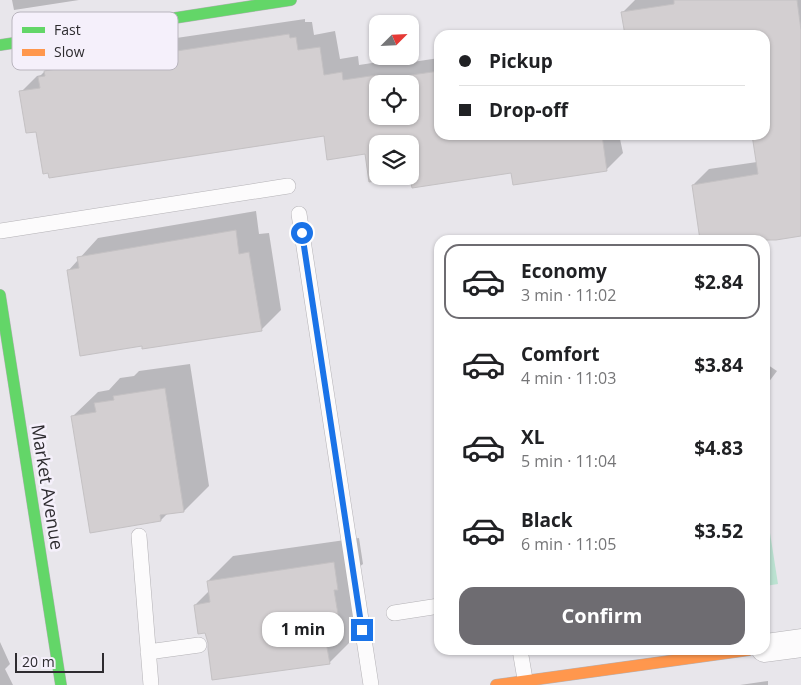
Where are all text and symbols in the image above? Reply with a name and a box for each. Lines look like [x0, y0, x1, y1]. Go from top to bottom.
legend [12, 12, 178, 70]
north arrow [369, 15, 419, 65]
map controls [369, 15, 419, 185]
text: Fast [54, 20, 81, 39]
text: Slow [54, 42, 85, 61]
text: Pickup [489, 48, 553, 74]
button: locate [369, 75, 419, 125]
text: Drop-off [489, 97, 568, 123]
button: layers [369, 135, 419, 185]
route start [291, 222, 313, 244]
text: Economy [521, 258, 607, 284]
icon: car [461, 259, 506, 304]
text: $2.84 [694, 269, 743, 295]
text: 3 min · 11:02 [521, 284, 616, 306]
text: Comfort [521, 341, 600, 367]
icon: car [461, 342, 506, 387]
text: $3.84 [694, 352, 743, 378]
text: 4 min · 11:03 [521, 367, 616, 389]
street label: Market Avenue [26, 422, 70, 552]
text: XL [521, 424, 544, 450]
icon: car [461, 425, 506, 470]
text: $4.83 [694, 435, 743, 461]
text: 5 min · 11:04 [521, 450, 616, 472]
text: Black [521, 507, 573, 533]
icon: car [461, 508, 506, 553]
text: $3.52 [694, 518, 743, 544]
text: 6 min · 11:05 [521, 533, 616, 555]
button: Confirm [459, 587, 745, 645]
callout: 1 min [262, 612, 344, 648]
text: 1 min [281, 618, 325, 640]
route end [351, 619, 373, 641]
scale bar [15, 650, 104, 673]
text: 20 m [22, 652, 55, 671]

